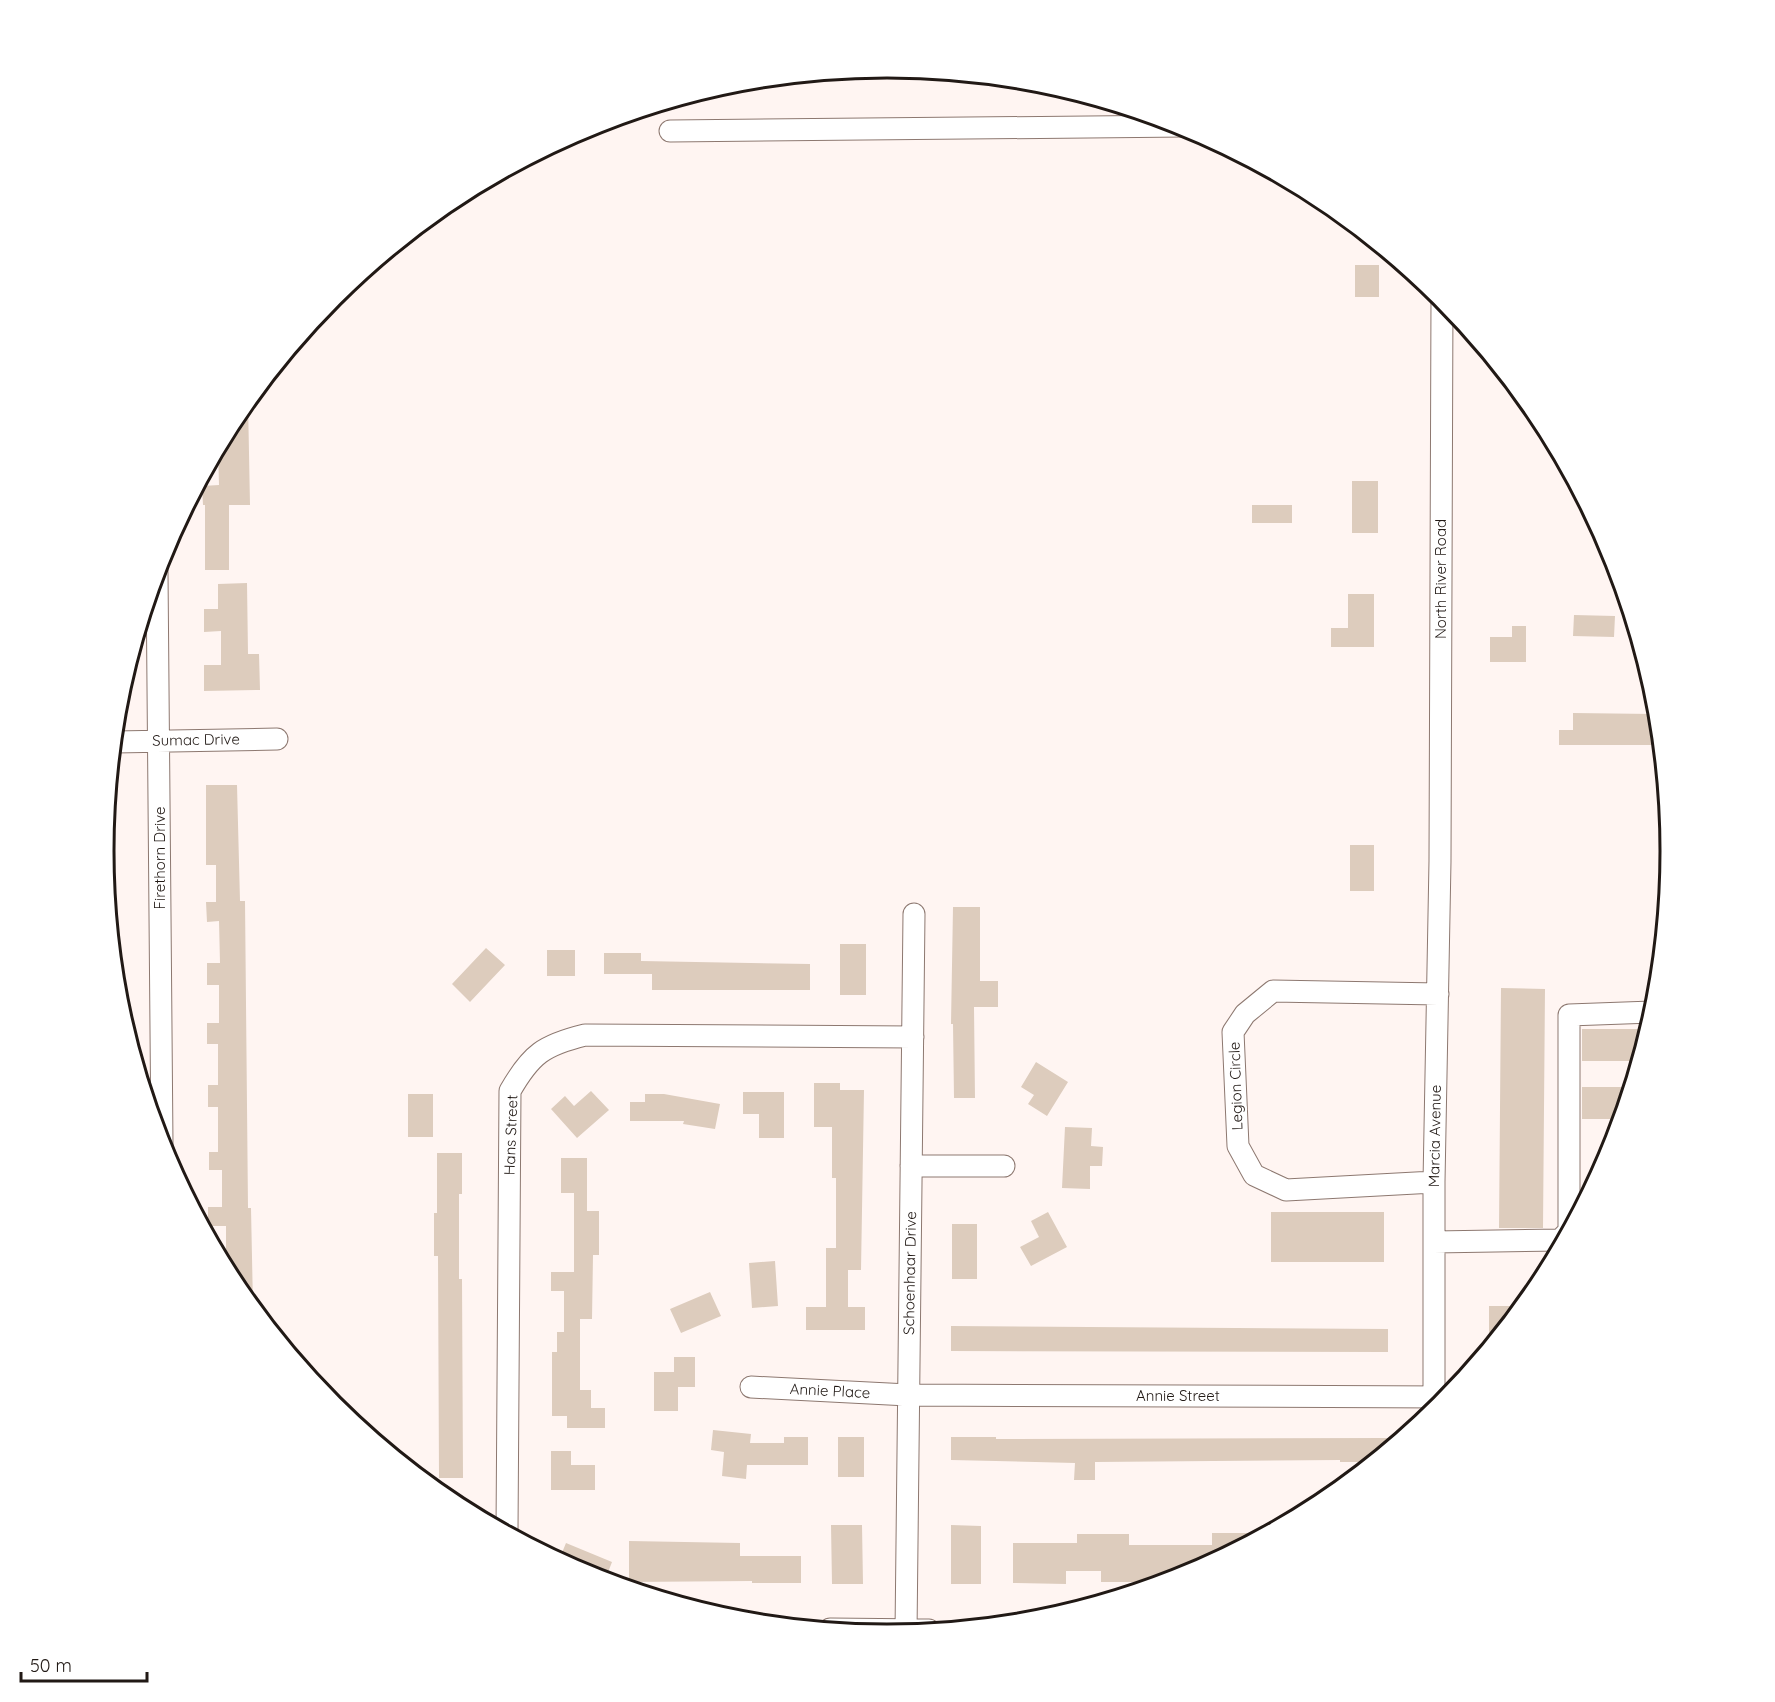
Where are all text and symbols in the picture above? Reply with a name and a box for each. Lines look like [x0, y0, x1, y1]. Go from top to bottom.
street label: North River Road [1431, 519, 1450, 639]
street label: Sumac Drive [152, 729, 240, 750]
street label: Firethorn Drive [150, 807, 169, 909]
street label: Legion Circle [1224, 1041, 1247, 1131]
street label: Marcia Avenue [1424, 1085, 1445, 1187]
street label: Hans Street [500, 1094, 521, 1176]
street label: Schoenhaar Drive [899, 1211, 920, 1335]
street label: Annie Place [789, 1379, 871, 1402]
street label: Annie Street [1136, 1386, 1220, 1405]
scale bar [21, 1645, 147, 1683]
text: 50 m [30, 1654, 72, 1677]

